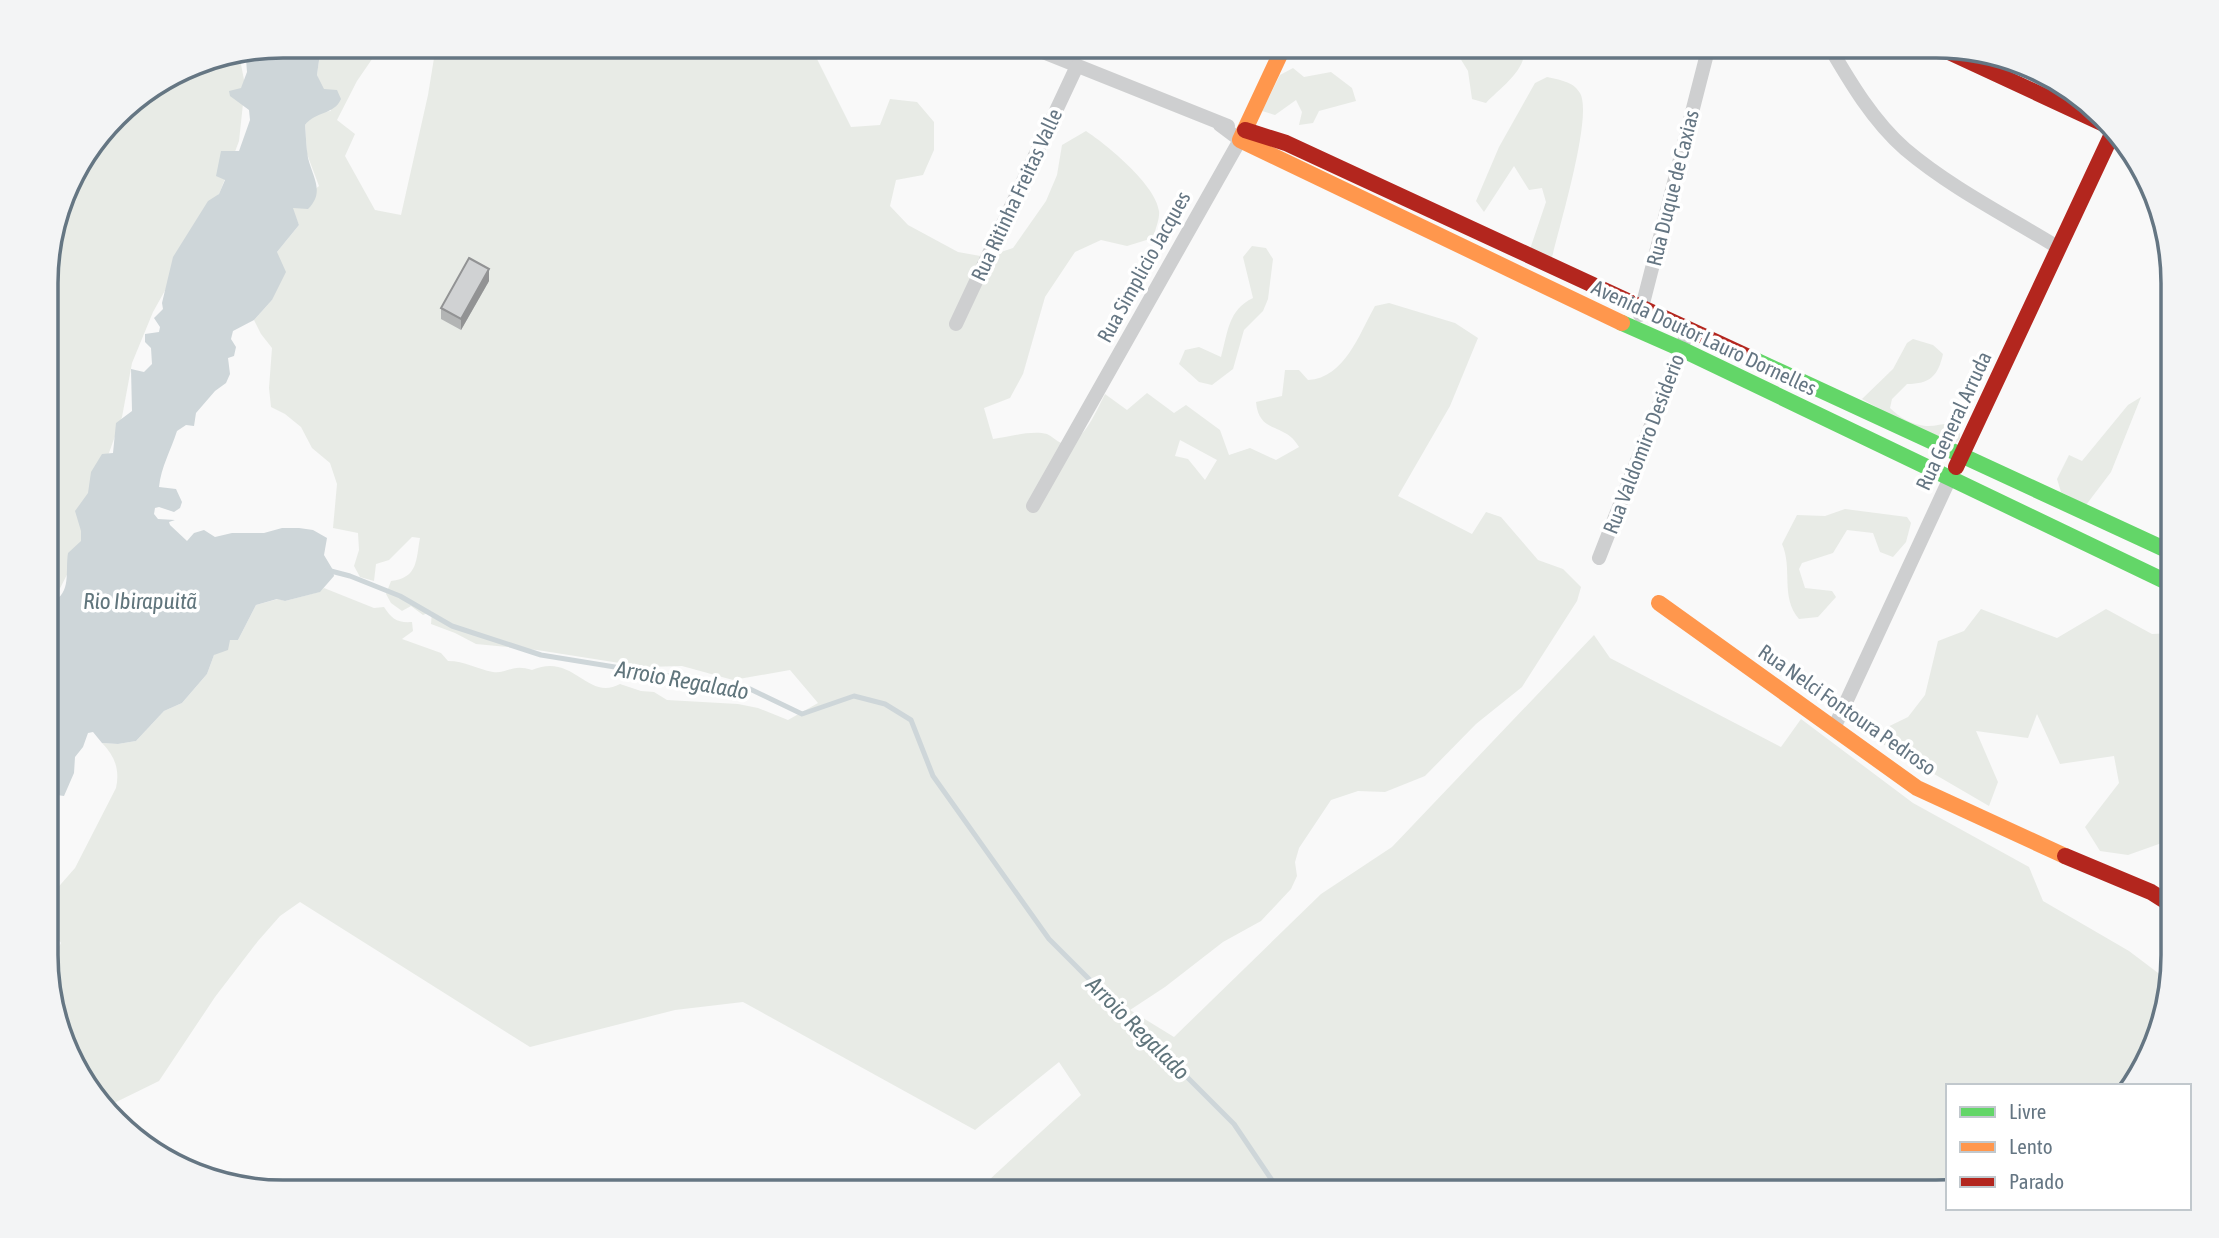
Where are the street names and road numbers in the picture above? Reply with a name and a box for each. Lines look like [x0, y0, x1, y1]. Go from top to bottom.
street label: Rua Ritinha Freitas Valle [966, 105, 1067, 284]
street label: Rua Duque de Caxias [1641, 107, 1703, 268]
street label: Rua Simplicio Jacques [1092, 187, 1195, 346]
street label: Avenida Doutor Lauro Dornelles [1588, 274, 1820, 400]
street label: Rua General Arruda [1910, 347, 1996, 494]
street label: Rua Valdomiro Desiderio [1598, 350, 1688, 537]
street label: Rua Nelci Fontoura Pedroso [1754, 639, 1941, 780]

